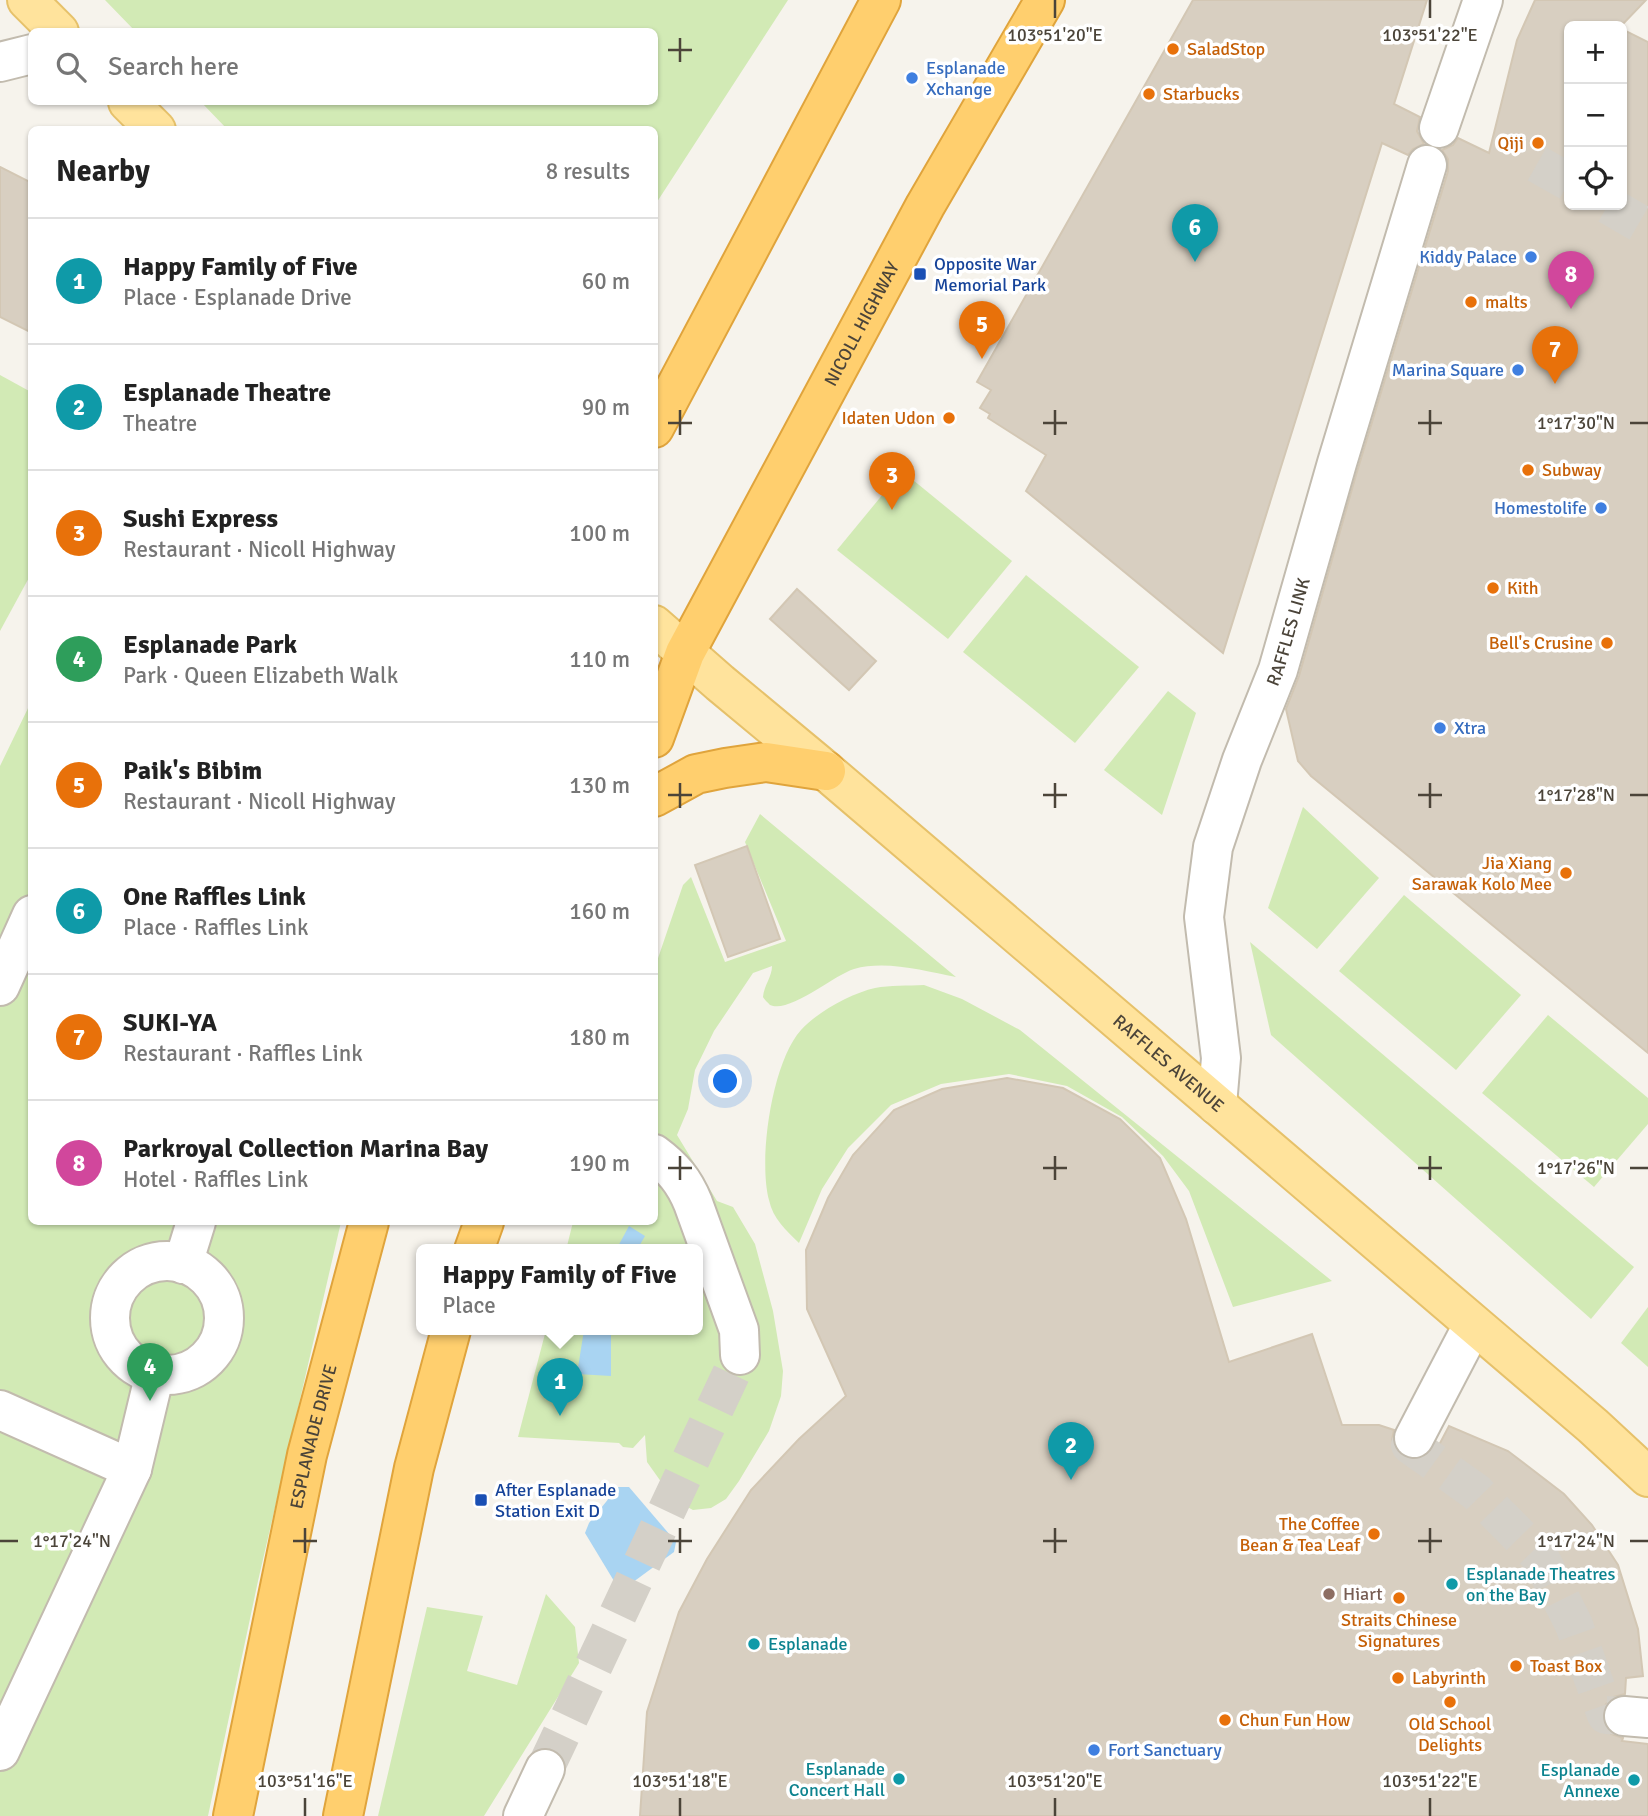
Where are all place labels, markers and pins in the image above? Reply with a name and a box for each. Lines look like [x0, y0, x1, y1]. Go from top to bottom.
place label: SaladStop [1187, 38, 1265, 60]
marker: SaladStop [1165, 41, 1181, 57]
place label: Esplanade Xchange [926, 57, 1005, 100]
marker: Esplanade Xchange [904, 70, 920, 86]
place label: Starbucks [1163, 83, 1240, 105]
marker: Starbucks [1141, 86, 1157, 102]
place label: Qiji [1497, 132, 1524, 154]
marker: Qiji [1530, 135, 1546, 151]
pin: 6 [1172, 204, 1218, 262]
place label: Kiddy Palace [1419, 246, 1517, 268]
marker: Kiddy Palace [1523, 249, 1539, 265]
pin: 8 [1548, 251, 1594, 309]
place label: Opposite War Memorial Park [934, 253, 1046, 296]
marker: Opposite War Memorial Park [912, 266, 928, 282]
place label: malts [1485, 291, 1528, 313]
marker: malts [1463, 294, 1479, 310]
pin: 5 [959, 301, 1005, 359]
pin: 7 [1532, 326, 1578, 384]
place label: Marina Square [1392, 359, 1504, 381]
marker: Marina Square [1510, 362, 1526, 378]
place label: Idaten Udon [842, 407, 935, 429]
marker: Idaten Udon [941, 410, 957, 426]
pin: 3 [869, 452, 915, 510]
place label: Subway [1542, 459, 1602, 481]
marker: Subway [1520, 462, 1536, 478]
place label: Homestolife [1494, 497, 1587, 519]
marker: Homestolife [1593, 500, 1609, 516]
place label: Kith [1507, 577, 1539, 599]
marker: Kith [1485, 580, 1501, 596]
place label: Bell's Crusine [1489, 632, 1593, 654]
marker: Bell's Crusine [1599, 635, 1615, 651]
place label: Xtra [1454, 717, 1486, 739]
marker: Xtra [1432, 720, 1448, 736]
place label: Jia Xiang Sarawak Kolo Mee [1412, 852, 1552, 895]
marker: Jia Xiang Sarawak Kolo Mee [1558, 865, 1574, 881]
pin: 4 [127, 1343, 173, 1401]
pin: 1 [537, 1358, 583, 1416]
pin: 2 [1048, 1422, 1094, 1480]
place label: After Esplanade Station Exit D [495, 1479, 616, 1522]
marker: After Esplanade Station Exit D [473, 1492, 489, 1508]
place label: The Coffee Bean & Tea Leaf [1239, 1513, 1361, 1556]
marker: The Coffee Bean & Tea Leaf [1366, 1526, 1382, 1542]
place label: Esplanade Theatres on the Bay [1466, 1563, 1616, 1606]
marker: Esplanade Theatres on the Bay [1444, 1576, 1460, 1592]
place label: Hiart [1343, 1583, 1382, 1605]
marker: Hiart [1321, 1586, 1337, 1602]
marker: Straits Chinese Signatures [1391, 1590, 1407, 1606]
place label: Straits Chinese Signatures [1341, 1609, 1457, 1652]
place label: Esplanade [768, 1633, 847, 1655]
marker: Esplanade [746, 1636, 762, 1652]
place label: Toast Box [1530, 1655, 1603, 1677]
marker: Toast Box [1508, 1658, 1524, 1674]
place label: Labyrinth [1412, 1667, 1486, 1689]
marker: Labyrinth [1390, 1670, 1406, 1686]
marker: Old School Delights [1442, 1694, 1458, 1710]
place label: Chun Fun How [1239, 1709, 1350, 1731]
marker: Chun Fun How [1217, 1712, 1233, 1728]
place label: Old School Delights [1409, 1713, 1491, 1756]
place label: Fort Sanctuary [1108, 1739, 1222, 1761]
marker: Fort Sanctuary [1086, 1742, 1102, 1758]
place label: Esplanade Concert Hall [789, 1758, 885, 1801]
place label: Esplanade Annexe [1541, 1759, 1620, 1802]
marker: Esplanade Concert Hall [891, 1771, 907, 1787]
marker: Esplanade Annexe [1626, 1772, 1642, 1788]

